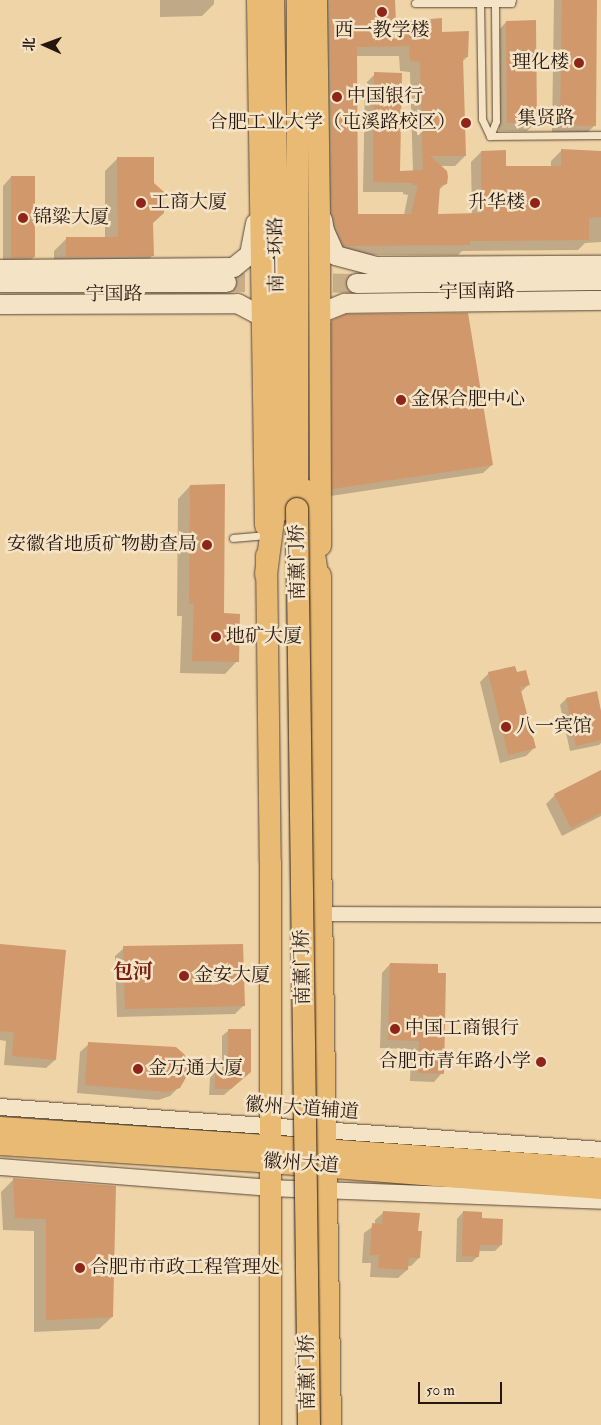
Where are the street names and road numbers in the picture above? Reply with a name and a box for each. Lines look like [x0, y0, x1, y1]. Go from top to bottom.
street label: 集贤路 [517, 107, 575, 131]
street label: 南一环路 [265, 217, 289, 293]
street label: 宁国南路 [439, 280, 515, 304]
street label: 宁国路 [86, 284, 142, 306]
street label: 南薰门桥 [286, 524, 310, 600]
street label: 南薰门桥 [291, 929, 315, 1005]
street label: 徽州大道辅道 [244, 1094, 360, 1124]
street label: 徽州大道 [262, 1150, 340, 1178]
street label: 南薰门桥 [296, 1334, 320, 1410]

